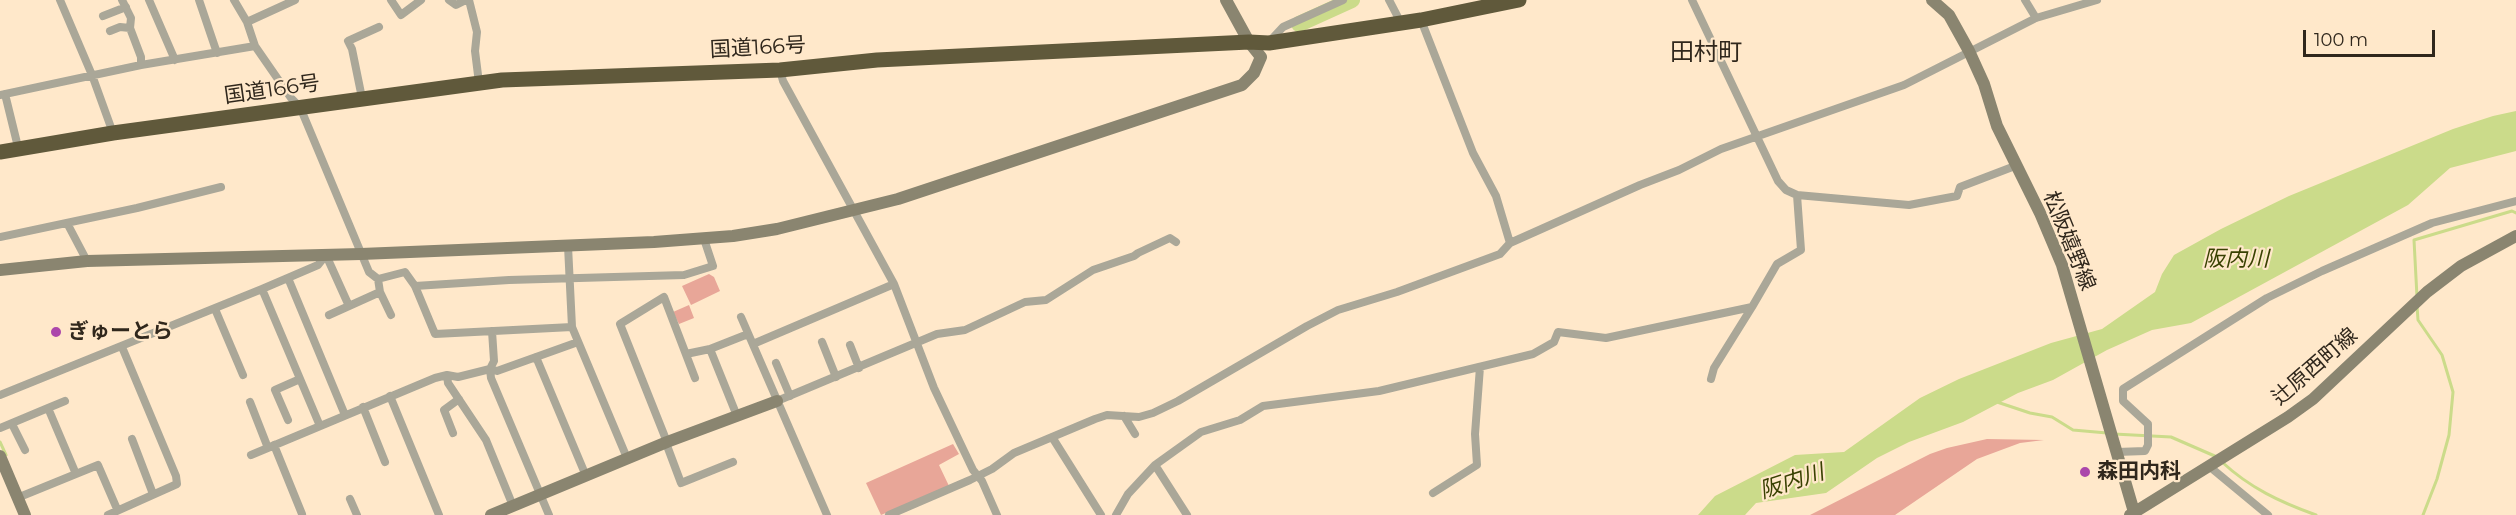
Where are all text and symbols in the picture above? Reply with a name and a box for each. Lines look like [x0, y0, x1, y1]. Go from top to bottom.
scale bar [2306, 18, 2438, 56]
text: 100 m [2314, 29, 2368, 51]
street label: 国道166号 [709, 33, 807, 63]
district label: 田村町 [1670, 39, 1742, 67]
street label: 国道166号 [223, 71, 321, 109]
street label: 松阪嬉野線 [2038, 188, 2100, 294]
water label: 阪内川 [2203, 247, 2269, 273]
place label: ぎゅーとら [68, 319, 173, 345]
street label: 辻原西町線 [2267, 323, 2363, 411]
marker: ぎゅーとら [49, 325, 63, 339]
water label: 阪内川 [1757, 459, 1827, 505]
place label: 森田内科 [2097, 459, 2181, 485]
marker: 森田内科 [2078, 465, 2092, 479]

